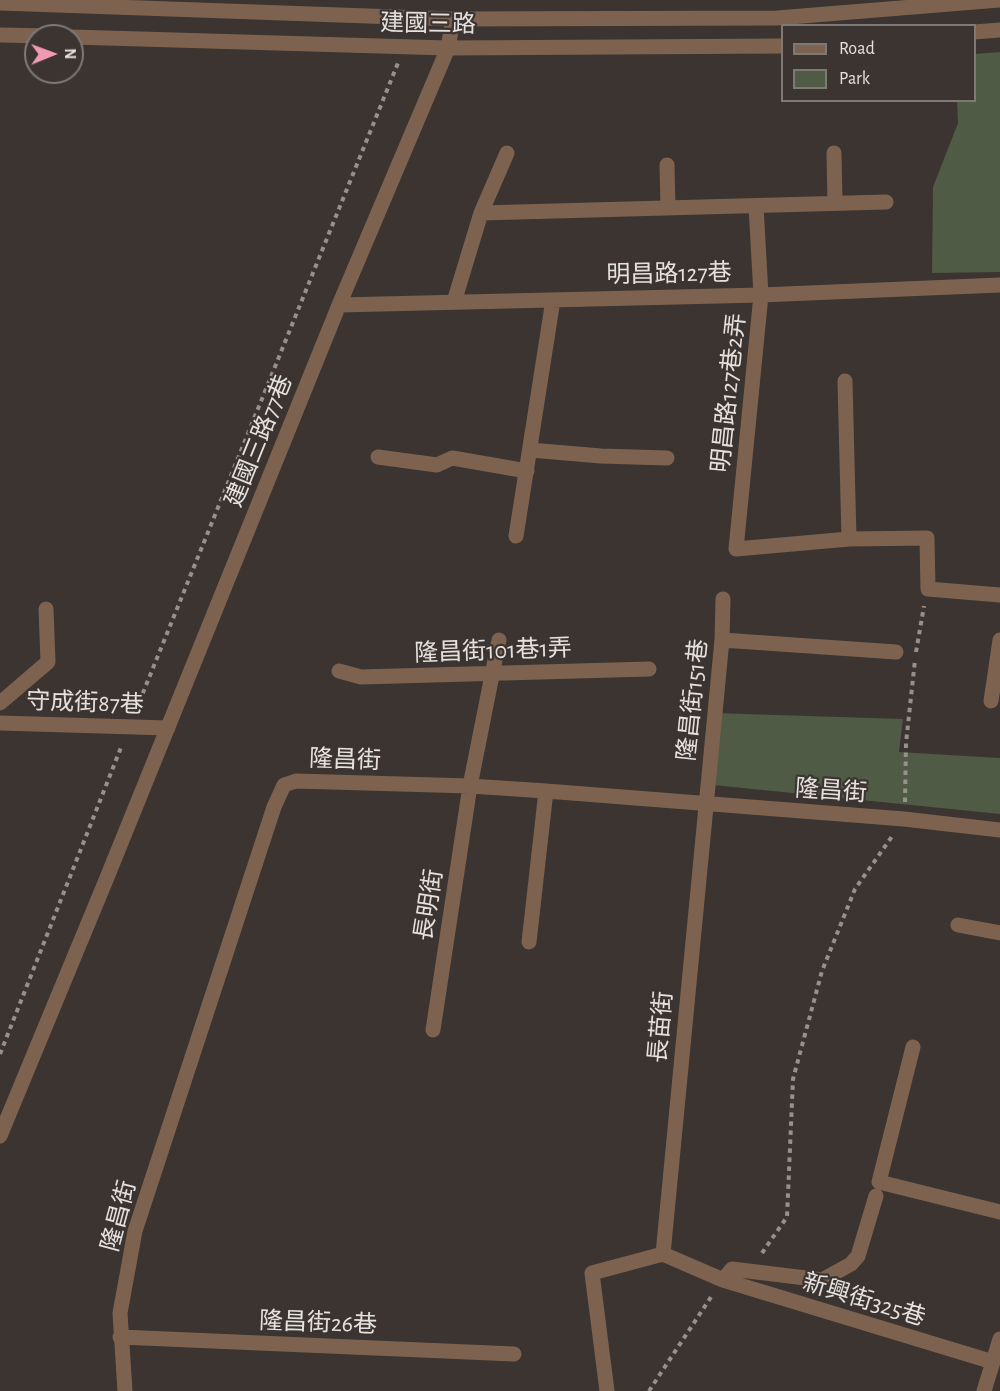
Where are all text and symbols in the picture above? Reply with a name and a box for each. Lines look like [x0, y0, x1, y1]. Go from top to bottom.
street label: 建國三路 [380, 9, 476, 39]
north arrow [24, 24, 84, 84]
legend [781, 24, 976, 102]
text: Road [839, 40, 875, 58]
text: N [62, 48, 78, 59]
text: Park [839, 70, 870, 88]
street label: 明昌路127巷 [606, 259, 732, 289]
street label: 明昌路127巷2弄 [706, 312, 752, 474]
street label: 建國三路77巷 [219, 371, 299, 511]
street label: 隆昌街101巷1弄 [414, 634, 572, 668]
street label: 隆昌街151巷 [672, 638, 714, 762]
street label: 守成街87巷 [26, 687, 144, 719]
street label: 隆昌街 [309, 744, 381, 776]
street label: 隆昌街 [794, 774, 868, 808]
street label: 長明街 [409, 867, 449, 943]
street label: 長苗街 [644, 990, 678, 1064]
street label: 隆昌街 [96, 1177, 142, 1255]
street label: 新興街325巷 [799, 1268, 929, 1332]
street label: 隆昌街26巷 [258, 1307, 378, 1339]

